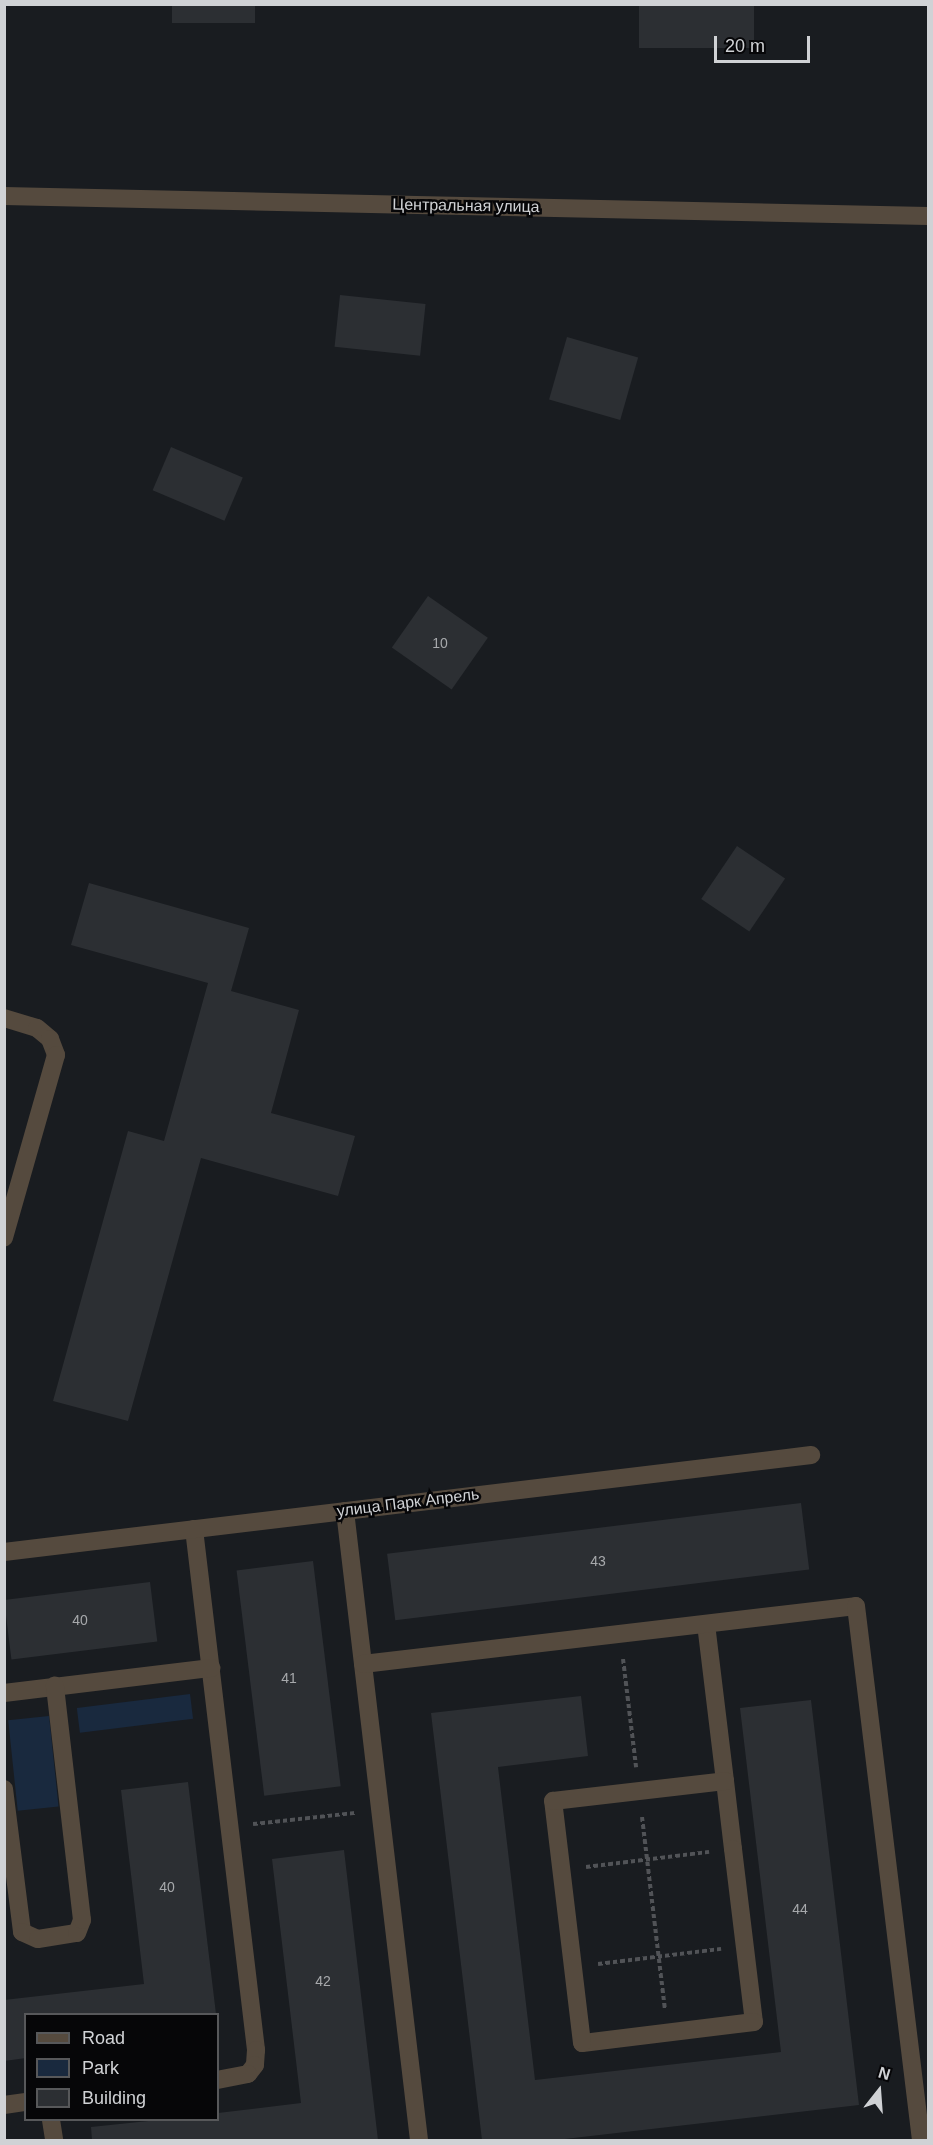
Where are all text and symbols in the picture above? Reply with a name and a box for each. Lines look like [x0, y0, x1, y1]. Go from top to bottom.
scale bar [717, 24, 813, 62]
text: 20 m [725, 36, 765, 56]
street label: Центральная улица [392, 195, 540, 217]
house number: 10 [432, 635, 448, 651]
street label: улица Парк Апрель [336, 1485, 480, 1521]
house number: 43 [590, 1553, 606, 1569]
house number: 40 [72, 1612, 88, 1628]
house number: 41 [281, 1670, 297, 1686]
house number: 40 [159, 1879, 175, 1895]
house number: 44 [792, 1901, 808, 1917]
house number: 42 [315, 1973, 331, 1989]
legend [24, 2013, 219, 2121]
text: Road [82, 2028, 125, 2048]
text: Park [82, 2058, 119, 2078]
north arrow [849, 2061, 909, 2121]
text: N [876, 2063, 892, 2083]
text: Building [82, 2088, 146, 2108]

